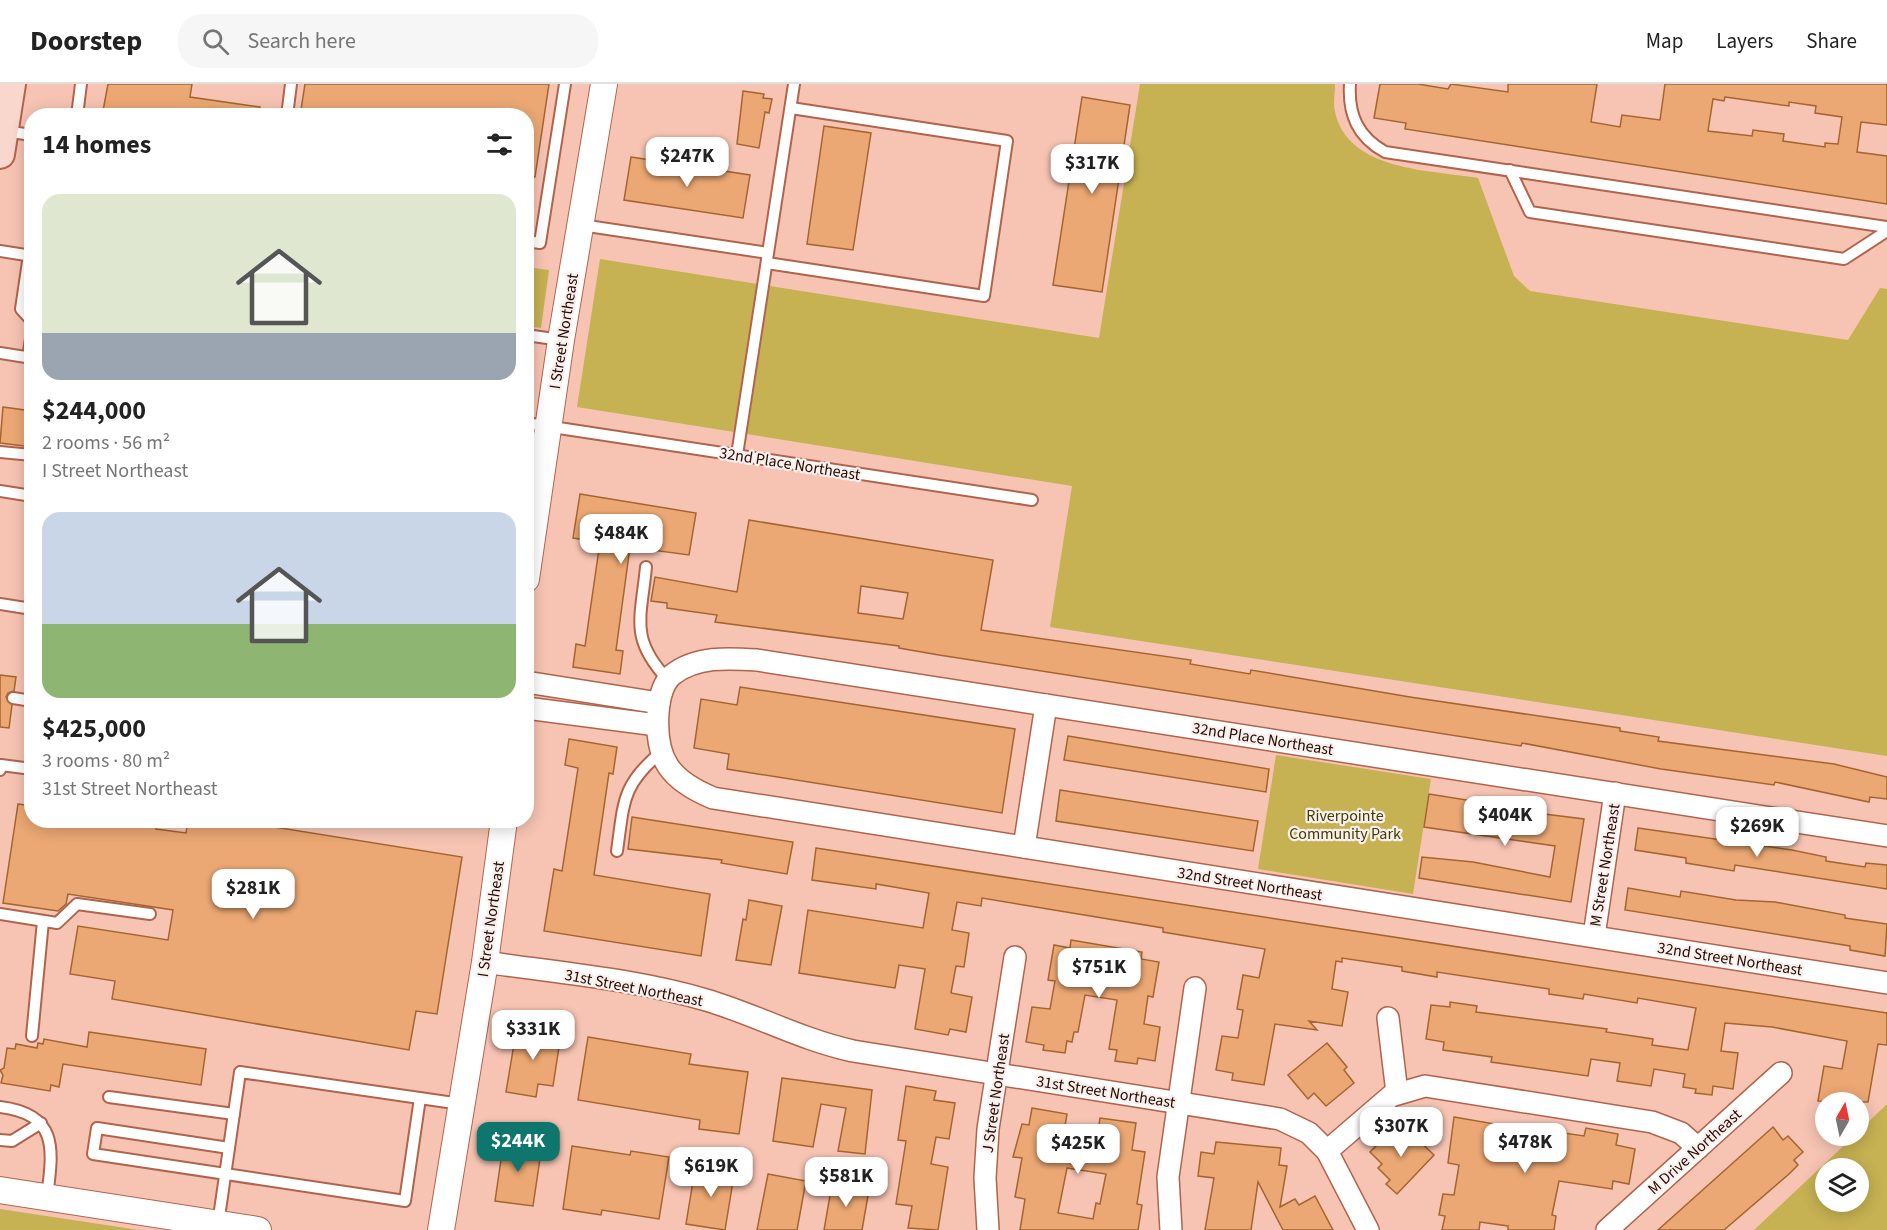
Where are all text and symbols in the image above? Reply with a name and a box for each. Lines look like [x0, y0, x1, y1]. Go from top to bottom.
search box [178, 14, 598, 68]
text: Doorstep [30, 21, 142, 61]
icon: search [199, 25, 232, 58]
text: Search here [247, 25, 356, 57]
text: Map [1646, 26, 1683, 56]
text: Layers [1716, 26, 1773, 56]
text: Share [1806, 26, 1857, 56]
text: 14 homes [42, 126, 151, 163]
icon: filters [483, 128, 516, 161]
pin: $247K [645, 137, 729, 188]
text: $247K [660, 142, 714, 170]
pin: $317K [1050, 144, 1134, 195]
text: $317K [1065, 149, 1119, 177]
icon: home [225, 233, 333, 341]
street label: I Street Northeast [544, 271, 584, 391]
text: $244,000 [42, 392, 146, 429]
text: 2 rooms · 56 m² [42, 429, 170, 457]
street label: 32nd Place Northeast [718, 442, 862, 486]
text: I Street Northeast [42, 457, 188, 485]
pin: $484K [579, 514, 663, 565]
text: $484K [594, 519, 648, 547]
icon: home [225, 551, 333, 659]
text: $425,000 [42, 710, 146, 747]
street label: 32nd Place Northeast [1191, 717, 1335, 761]
text: 3 rooms · 80 m² [42, 747, 170, 775]
text: 31st Street Northeast [42, 775, 218, 803]
pin: $404K [1463, 796, 1547, 847]
text: $404K [1478, 801, 1532, 829]
street label: M Street Northeast [1584, 801, 1626, 928]
park label: Riverpointe Community Park [1289, 805, 1401, 845]
pin: $269K [1715, 807, 1799, 858]
text: $269K [1730, 812, 1784, 840]
street label: I Street Northeast [472, 859, 510, 979]
street label: 32nd Street Northeast [1176, 862, 1324, 906]
pin: $281K [211, 869, 295, 920]
text: $281K [226, 874, 280, 902]
street label: 32nd Street Northeast [1656, 937, 1804, 981]
pin: $751K [1057, 948, 1141, 999]
text: $751K [1072, 953, 1126, 981]
street label: 31st Street Northeast [563, 964, 705, 1012]
pin: $331K [491, 1010, 575, 1061]
text: $331K [506, 1015, 560, 1043]
street label: J Street Northeast [977, 1031, 1015, 1154]
street label: 31st Street Northeast [1035, 1070, 1177, 1114]
north arrow [1815, 1092, 1869, 1146]
map controls [1815, 1092, 1869, 1212]
street label: M Drive Northeast [1643, 1103, 1747, 1200]
pin: $307K [1359, 1107, 1443, 1158]
text: $307K [1374, 1112, 1428, 1140]
pin: $244K [476, 1122, 560, 1173]
pin: $478K [1483, 1123, 1567, 1174]
pin: $425K [1036, 1124, 1120, 1175]
text: $244K [491, 1127, 545, 1155]
text: $478K [1498, 1128, 1552, 1156]
text: $425K [1051, 1129, 1105, 1157]
pin: $619K [669, 1147, 753, 1198]
text: $619K [684, 1152, 738, 1180]
pin: $581K [804, 1157, 888, 1208]
button: layers [1815, 1158, 1869, 1212]
text: $581K [819, 1162, 873, 1190]

